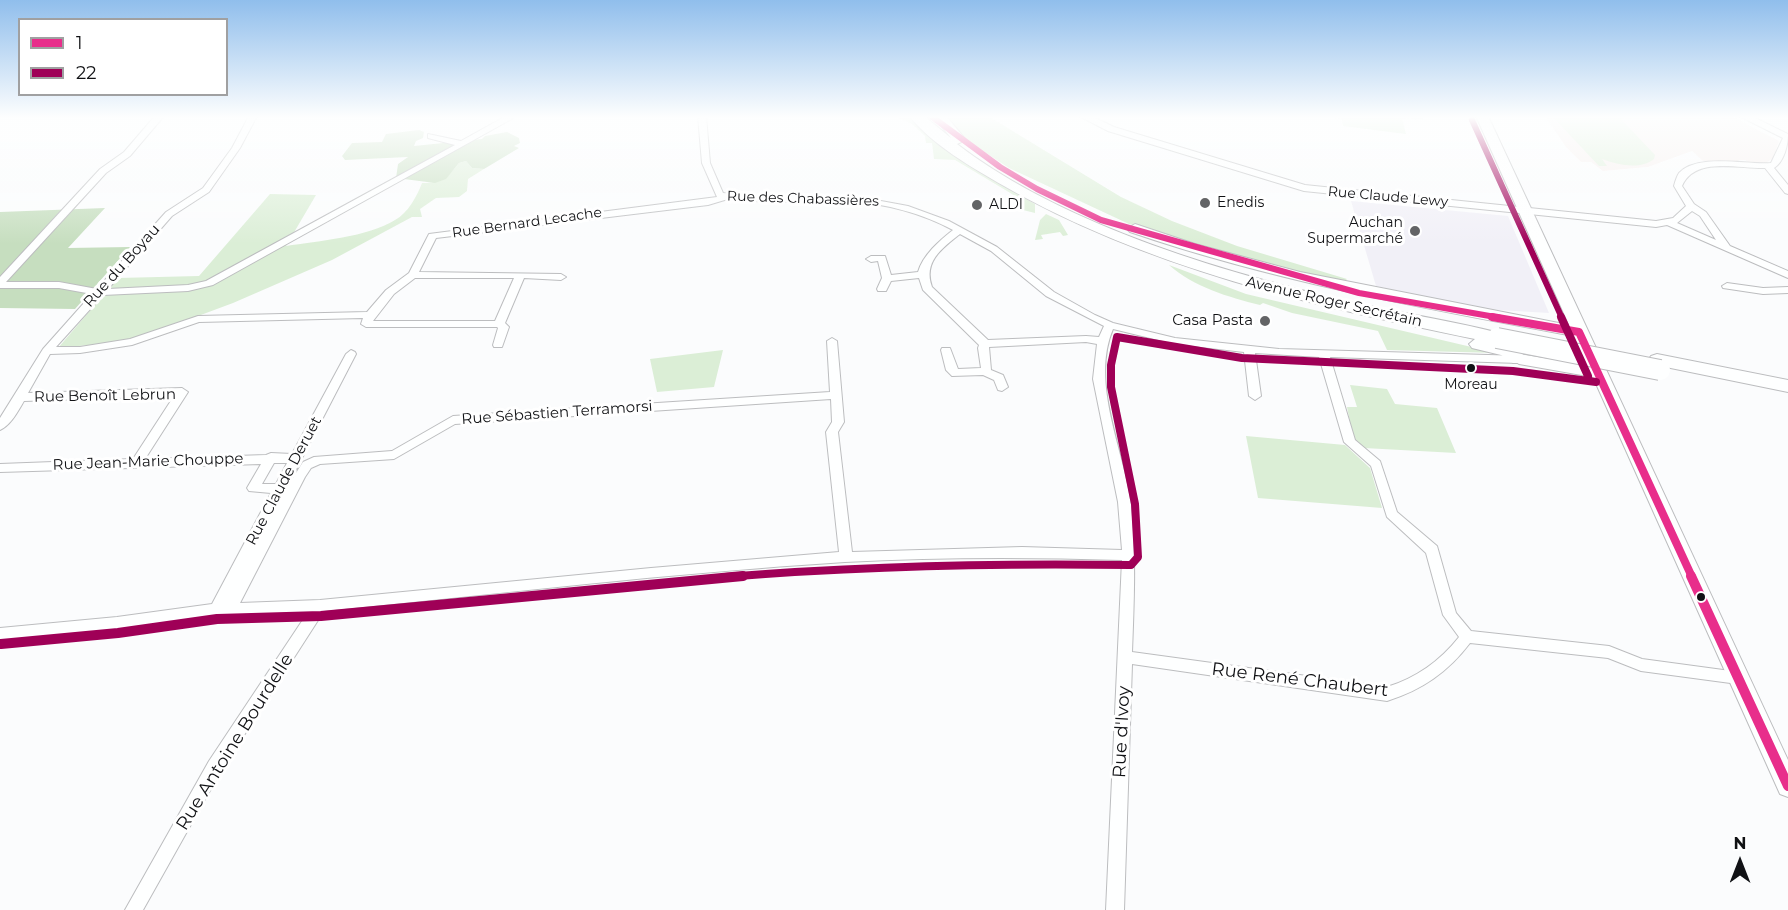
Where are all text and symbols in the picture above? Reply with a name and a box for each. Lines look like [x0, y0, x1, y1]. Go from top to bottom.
legend [18, 18, 228, 96]
text: 1 [76, 32, 83, 54]
text: 22 [76, 62, 96, 84]
street label: Rue Claude Lewy [1327, 183, 1449, 211]
street label: Rue des Chabassières [727, 188, 879, 210]
place label: Enedis [1217, 195, 1264, 211]
marker: Enedis [1198, 196, 1212, 210]
place label: ALDI [989, 197, 1023, 213]
marker: ALDI [970, 198, 984, 212]
street label: Rue Bernard Lecache [451, 204, 603, 242]
place label: Auchan Supermarché [1307, 215, 1403, 248]
street label: Rue du Boyau [80, 221, 164, 311]
marker: Auchan Supermarché [1408, 224, 1422, 238]
street label: Avenue Roger Secrétain [1244, 273, 1424, 331]
place label: Casa Pasta [1172, 312, 1253, 330]
marker: Casa Pasta [1258, 314, 1272, 328]
marker: Moreau [1465, 362, 1477, 374]
place label: Moreau [1444, 377, 1498, 393]
street label: Rue Benoît Lebrun [34, 386, 176, 406]
street label: Rue Sébastien Terramorsi [461, 397, 653, 429]
street label: Rue Claude Deruet [242, 413, 326, 549]
street label: Rue Jean-Marie Chouppe [52, 450, 244, 474]
unlabelled marker [1695, 591, 1707, 603]
street label: Rue Antoine Bourdelle [172, 650, 298, 834]
street label: Rue René Chaubert [1210, 658, 1390, 702]
street label: Rue d'Ivoy [1109, 685, 1135, 779]
north arrow [1710, 832, 1770, 892]
text: N [1734, 834, 1746, 853]

